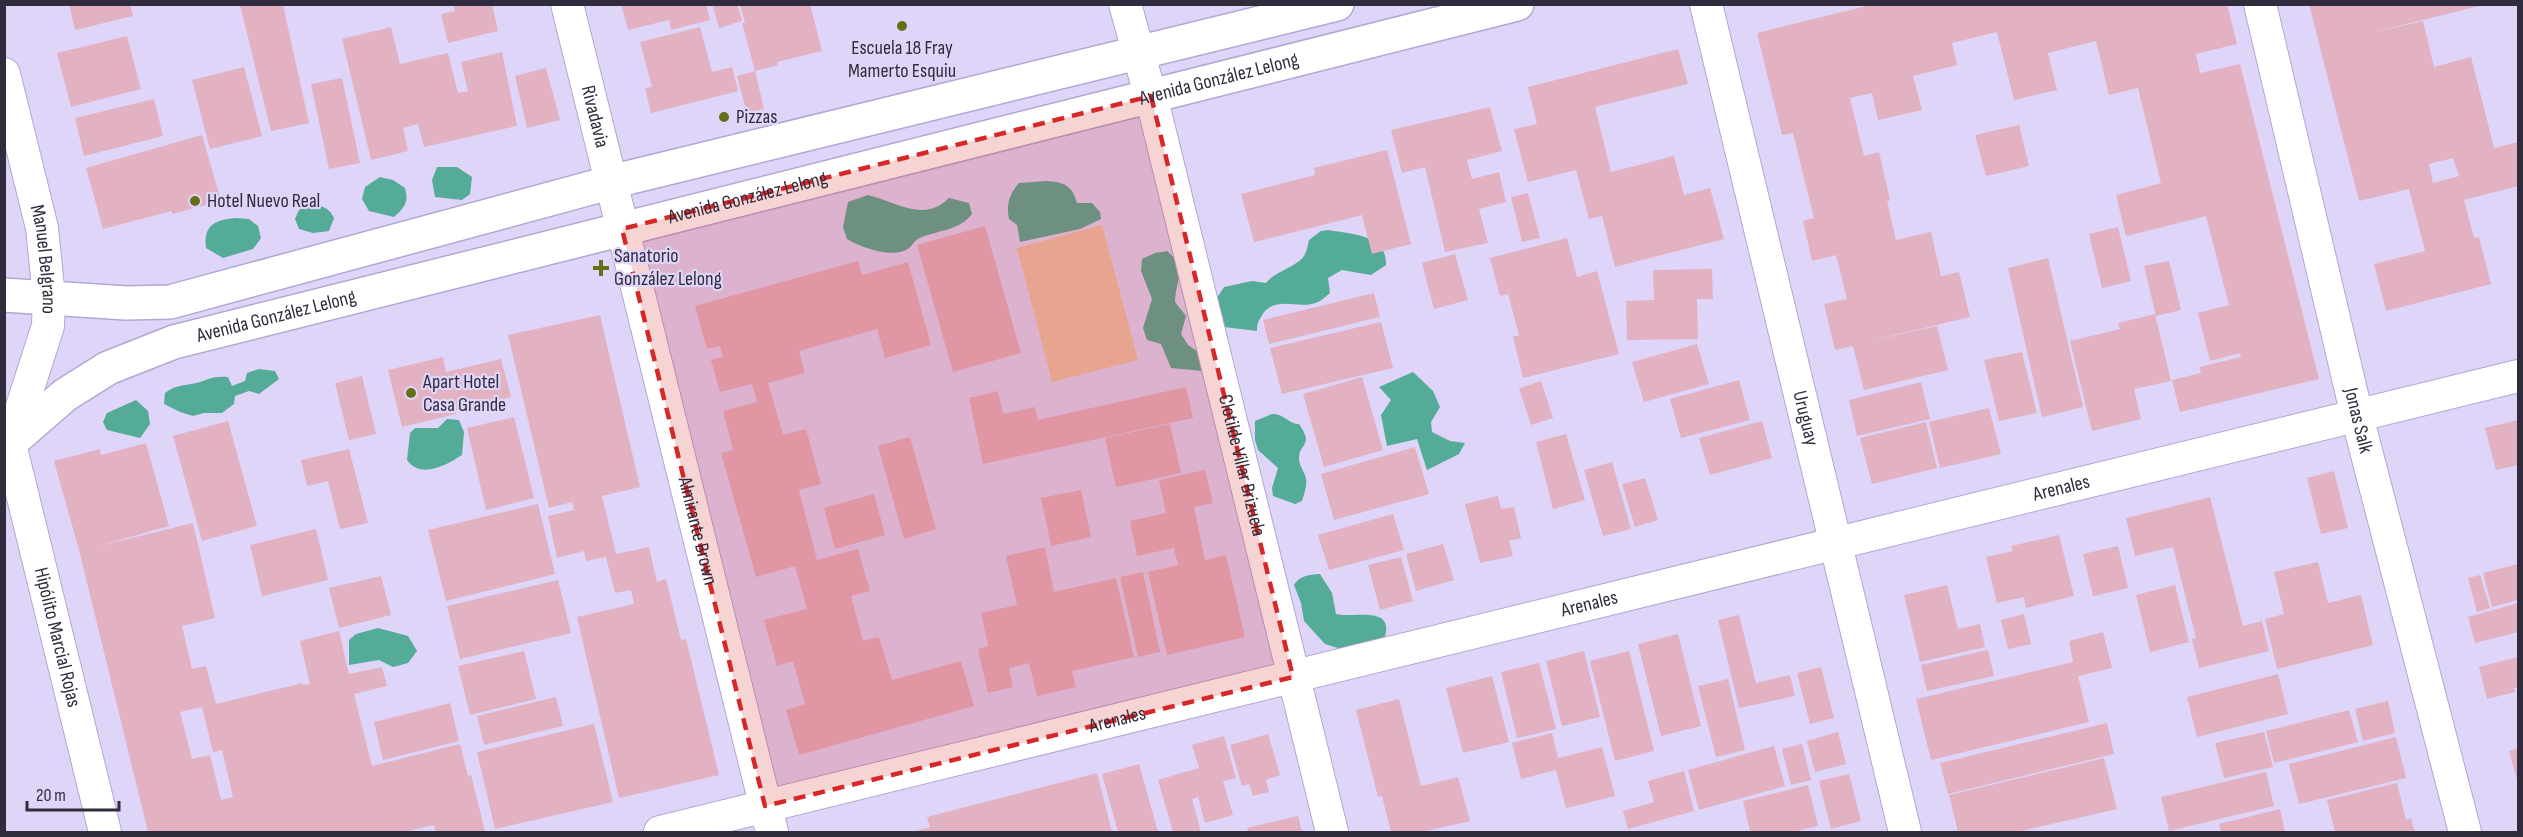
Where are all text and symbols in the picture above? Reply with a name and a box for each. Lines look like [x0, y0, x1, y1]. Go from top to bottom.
marker: Escuela 18 Fray Mamerto Esquiu [895, 19, 909, 33]
place label: Escuela 18 Fray Mamerto Esquiu [848, 36, 956, 83]
street label: Avenida González Lelong [1136, 47, 1301, 111]
street label: Rivadavia [576, 83, 614, 150]
place label: Pizzas [736, 105, 777, 129]
marker: Pizzas [717, 110, 731, 124]
street label: Avenida González Lelong [665, 166, 830, 229]
place label: Hotel Nuevo Real [207, 189, 320, 213]
marker: Hotel Nuevo Real [188, 194, 202, 208]
street label: Manuel Belgrano [25, 202, 61, 315]
place label: Sanatorio González Lelong [614, 244, 722, 291]
marker: Sanatorio González Lelong [592, 259, 610, 277]
street label: Avenida González Lelong [193, 285, 358, 348]
place label: Apart Hotel Casa Grande [422, 370, 506, 417]
street label: Jonas Salk [2339, 384, 2378, 456]
marker: Apart Hotel Casa Grande [404, 386, 418, 400]
street label: Uruguay [1787, 388, 1824, 448]
street label: Clotilde Villar Brizuela [1213, 392, 1271, 539]
street label: Arenales [2030, 470, 2092, 507]
street label: Almirante Brown [672, 474, 722, 588]
street label: Hipólito Marcial Rojas [29, 565, 86, 710]
street label: Arenales [1558, 585, 1620, 623]
street label: Arenales [1086, 701, 1148, 739]
scale bar [27, 774, 118, 812]
text: 20 m [36, 785, 66, 806]

